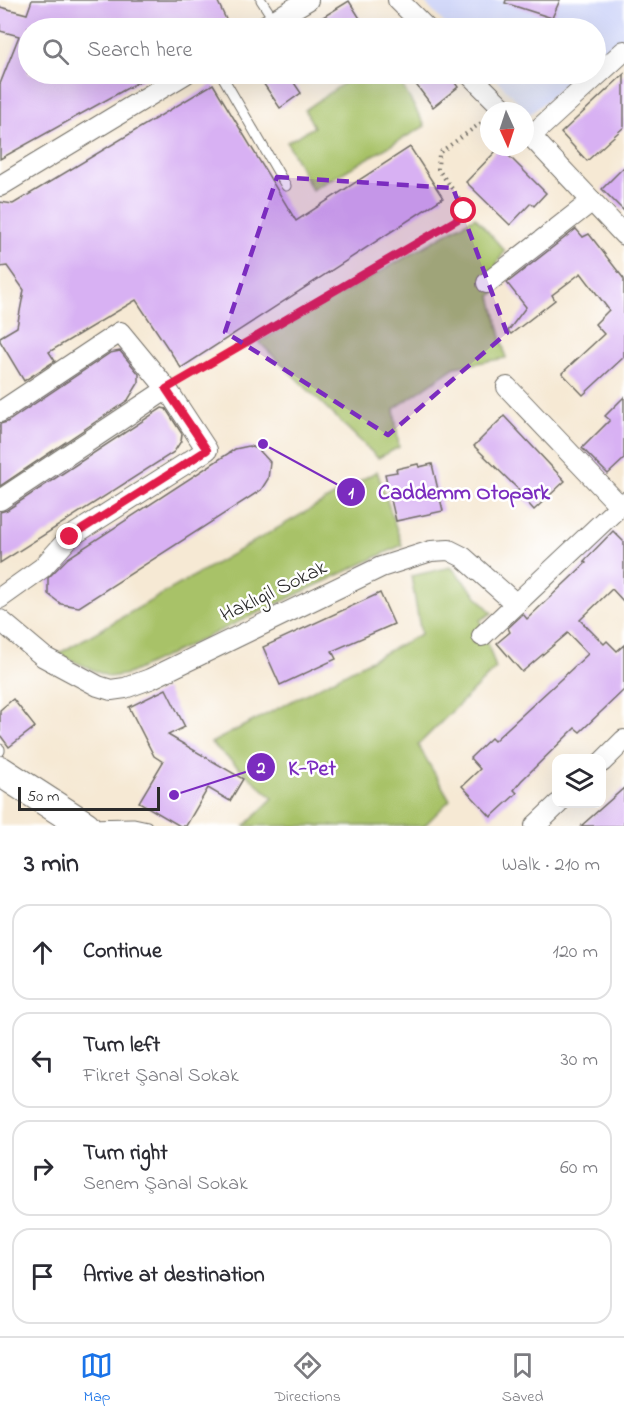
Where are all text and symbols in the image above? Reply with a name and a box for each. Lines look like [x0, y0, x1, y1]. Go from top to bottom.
search box [18, 18, 606, 84]
icon: search [39, 35, 72, 68]
text: Search here [87, 35, 192, 67]
north arrow [480, 102, 534, 156]
route start [450, 197, 476, 223]
callout: Caddemm Otopark [336, 472, 562, 512]
text: Caddemm Otopark [378, 478, 551, 510]
text: 1 [348, 481, 354, 507]
route end [56, 523, 82, 549]
street label: Haklıgil Sokak [215, 553, 334, 633]
callout: K-Pet [246, 747, 348, 787]
text: K-Pet [288, 754, 336, 786]
map controls [552, 754, 606, 808]
button: layers [552, 754, 606, 808]
text: 2 [256, 756, 266, 782]
scale bar [18, 784, 160, 812]
text: 50 m [27, 785, 59, 809]
text: 3 min [24, 846, 79, 884]
text: Walk · 210 m [502, 851, 600, 880]
icon: ahead [26, 936, 59, 969]
text: Continue [83, 936, 162, 968]
text: 120 m [553, 938, 598, 967]
text: Turn left [83, 1030, 160, 1062]
icon: left [26, 1044, 59, 1077]
text: 30 m [561, 1046, 598, 1075]
text: Fikret Şanal Sokak [83, 1062, 239, 1091]
text: Turn right [83, 1138, 168, 1170]
icon: right [26, 1152, 59, 1185]
text: 60 m [560, 1154, 598, 1183]
text: Senem Şanal Sokak [83, 1170, 248, 1199]
icon: arrive [26, 1260, 59, 1293]
text: Arrive at destination [83, 1260, 265, 1292]
tab: Map [80, 1349, 113, 1409]
tab: Directions [274, 1349, 341, 1409]
tab: Saved [502, 1349, 544, 1409]

